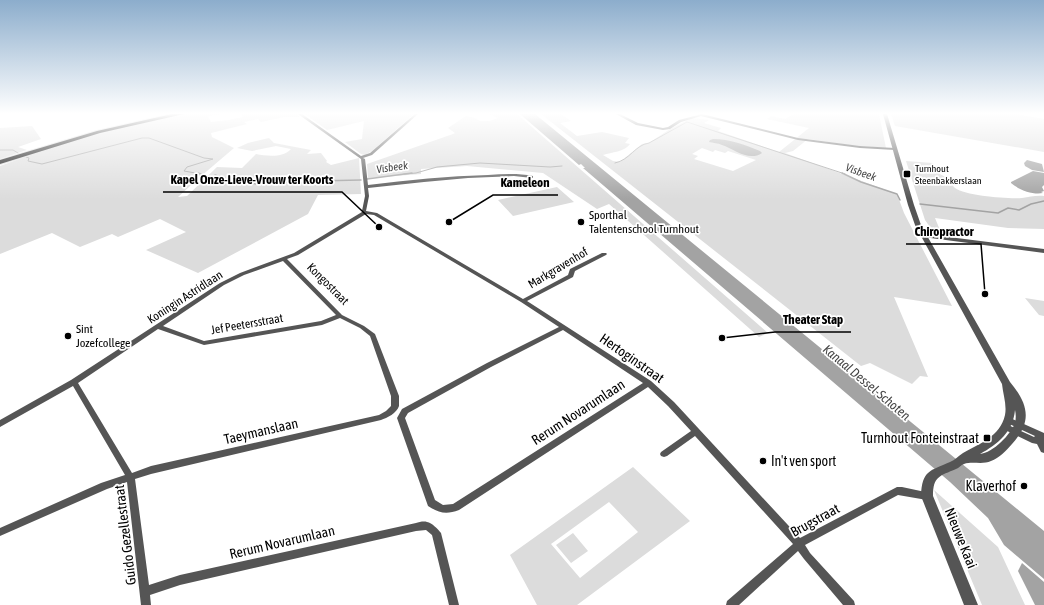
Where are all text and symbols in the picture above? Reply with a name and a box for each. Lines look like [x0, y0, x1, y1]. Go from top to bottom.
water label: Visbeek [376, 159, 409, 175]
water label: Visbeek [844, 161, 878, 183]
place label: Turnhout Steenbakkerslaan [915, 163, 982, 186]
callout: Kapel Onze-Lieve-Vrouw ter Koorts [163, 167, 342, 192]
marker: Turnhout Steenbakkerslaan [902, 169, 912, 179]
callout: Kameleon [493, 170, 558, 195]
text: Kapel Onze-Lieve-Vrouw ter Koorts [171, 172, 334, 187]
text: Kameleon [501, 175, 549, 190]
place label: Sporthal Talentenschool Turnhout [589, 208, 700, 236]
marker: Sporthal Talentenschool Turnhout [576, 217, 586, 227]
callout: Chiropractor [906, 219, 981, 244]
text: Chiropractor [914, 224, 975, 239]
street label: Markgravenhof [526, 244, 591, 291]
street label: Kongostraat [304, 260, 352, 308]
street label: Koningin Astridlaan [145, 267, 225, 327]
callout: Theater Stap [775, 307, 851, 332]
street label: Jef Peetersstraat [210, 311, 285, 337]
text: Theater Stap [783, 312, 843, 327]
place label: Sint Jozefcollege [76, 322, 130, 350]
street label: Hertoginstraat [597, 330, 667, 386]
marker: Sint Jozefcollege [63, 331, 73, 341]
water label: Kanaal Dessel-Schoten [820, 342, 914, 424]
street label: Rerum Novarumlaan [529, 376, 627, 448]
street label: Taeymanslaan [222, 415, 300, 447]
place label: Turnhout Fonteinstraat [861, 430, 979, 446]
marker: Turnhout Fonteinstraat [982, 433, 992, 443]
place label: In't ven sport [771, 453, 836, 469]
marker: In't ven sport [758, 456, 768, 466]
place label: Klaverhof [966, 478, 1016, 494]
marker: Klaverhof [1019, 481, 1029, 491]
street label: Guido Gezellestraat [111, 484, 139, 586]
street label: Brugstraat [788, 500, 842, 540]
street label: Nieuwe Kaai [942, 505, 980, 571]
street label: Rerum Novarumlaan [228, 522, 336, 562]

